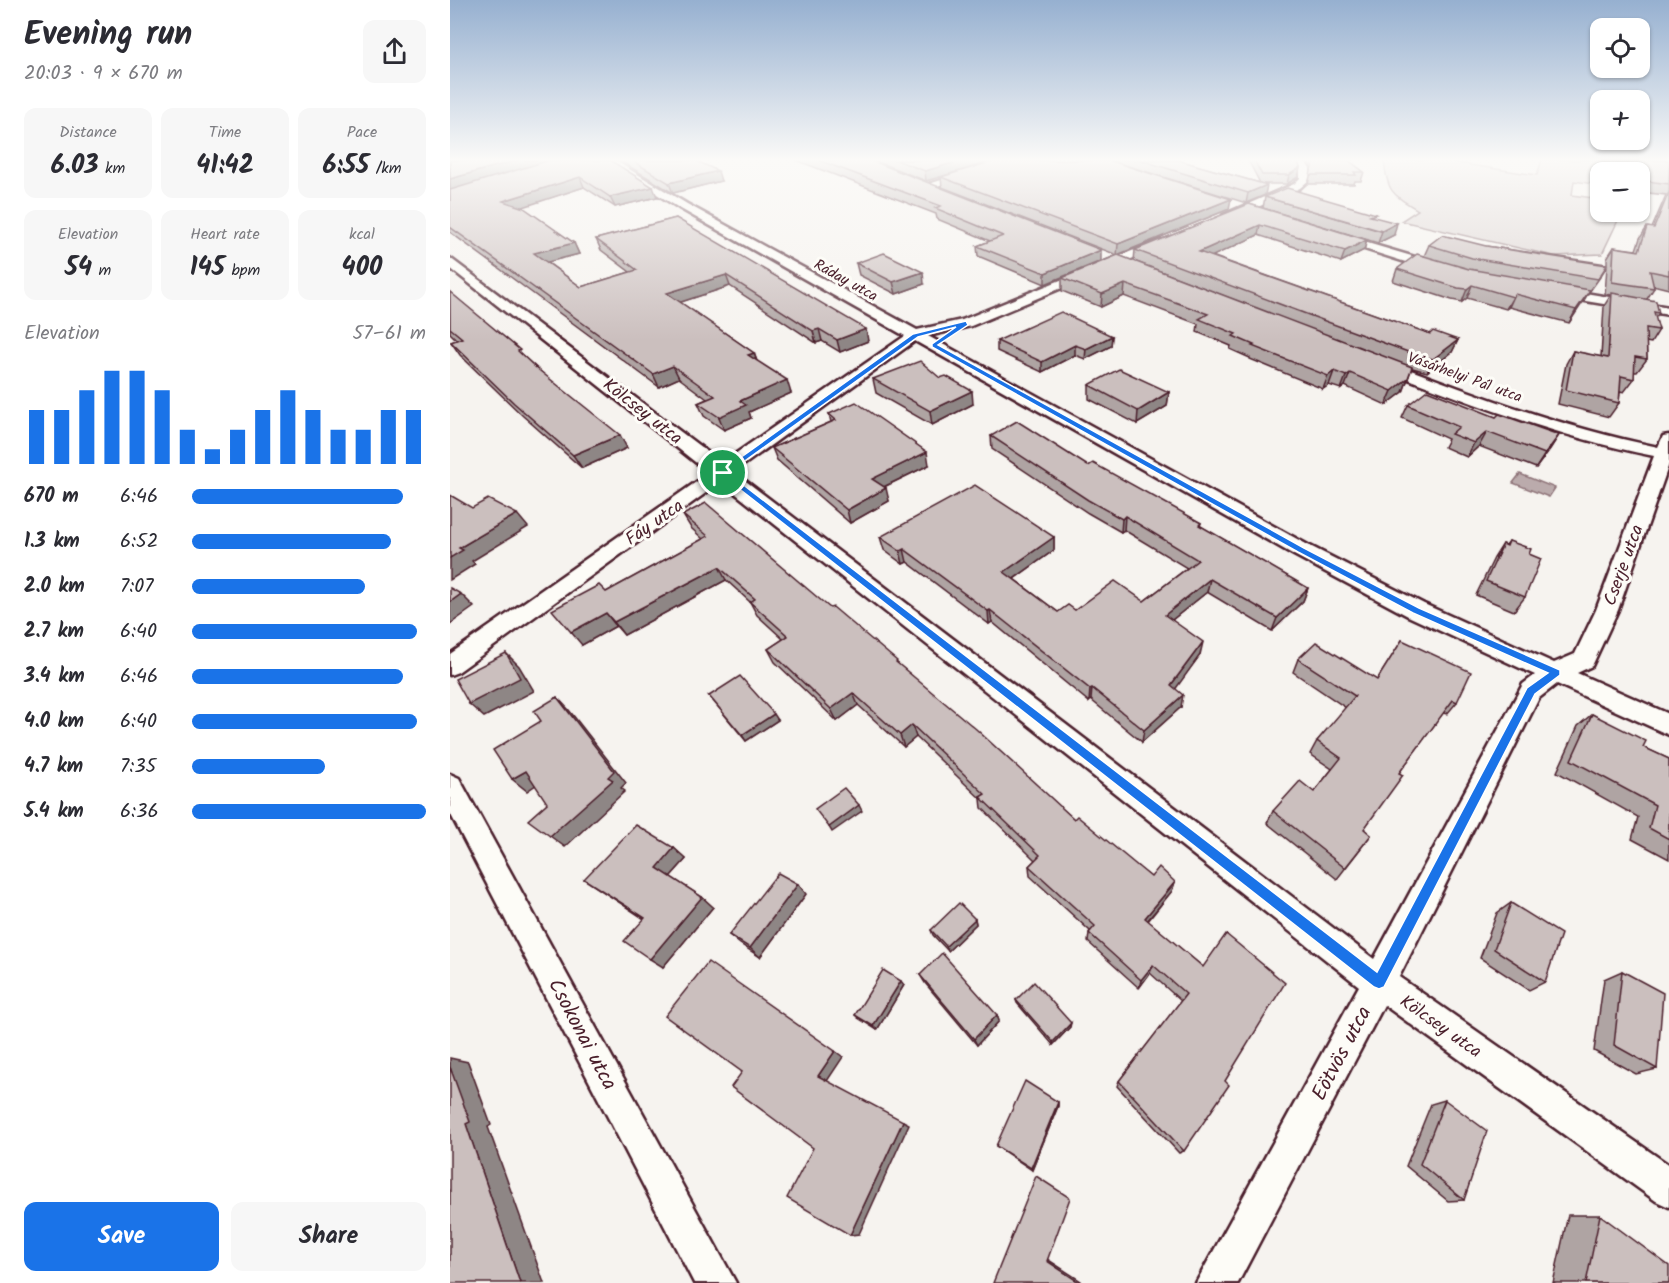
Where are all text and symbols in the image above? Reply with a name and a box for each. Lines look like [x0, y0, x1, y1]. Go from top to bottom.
text: Evening run [24, 9, 192, 62]
map controls [1590, 18, 1650, 222]
button: locate [1590, 18, 1650, 78]
button: share [363, 20, 426, 83]
text: 20:03 · 9 × 670 m [24, 58, 183, 90]
button: + [1590, 90, 1650, 150]
text: Distance [59, 120, 117, 145]
text: Time [209, 120, 241, 145]
text: Pace [347, 120, 377, 145]
text: 6.03 [51, 145, 99, 187]
text: 41:42 [196, 145, 254, 187]
text: 6:55 [322, 145, 369, 187]
text: km [99, 156, 125, 181]
text: /km [369, 156, 402, 181]
button: − [1590, 162, 1650, 222]
text: Elevation [58, 222, 118, 247]
text: Heart rate [190, 222, 260, 247]
text: kcal [349, 222, 375, 247]
text: 54 [65, 247, 92, 289]
text: 145 [190, 247, 225, 289]
text: 400 [342, 247, 382, 289]
street label: Ráday utca [809, 253, 882, 308]
text: m [92, 258, 111, 283]
text: bpm [225, 258, 260, 283]
text: Elevation [24, 318, 100, 350]
text: 57–61 m [353, 318, 426, 350]
street label: Vásárhelyi Pál utca [1404, 346, 1525, 410]
street label: Kölcsey utca [596, 372, 688, 453]
pin [697, 447, 748, 498]
icon: arrive [706, 456, 739, 489]
text: 670 m [24, 481, 79, 513]
text: 6:46 [120, 481, 158, 513]
street label: Fáy utca [620, 493, 690, 554]
street label: Cserje utca [1596, 521, 1652, 610]
text: 1.3 km [24, 526, 80, 558]
text: 6:52 [120, 526, 158, 558]
text: 2.0 km [24, 571, 85, 603]
text: 7:07 [120, 571, 153, 603]
text: 2.7 km [24, 616, 84, 648]
text: 6:40 [120, 616, 157, 648]
text: 3.4 km [24, 661, 85, 693]
text: 6:46 [120, 661, 158, 693]
text: 4.0 km [24, 706, 84, 738]
text: 6:40 [120, 706, 157, 738]
text: 4.7 km [24, 751, 83, 783]
text: 7:35 [120, 751, 156, 783]
text: 5.4 km [24, 796, 84, 828]
text: 6:36 [120, 796, 159, 828]
street label: Csokonai utca [538, 973, 625, 1096]
street label: Kölcsey utca [1393, 988, 1487, 1066]
street label: Eötvös utca [1304, 1000, 1381, 1107]
button: Save [24, 1202, 219, 1271]
button: Share [231, 1202, 426, 1271]

